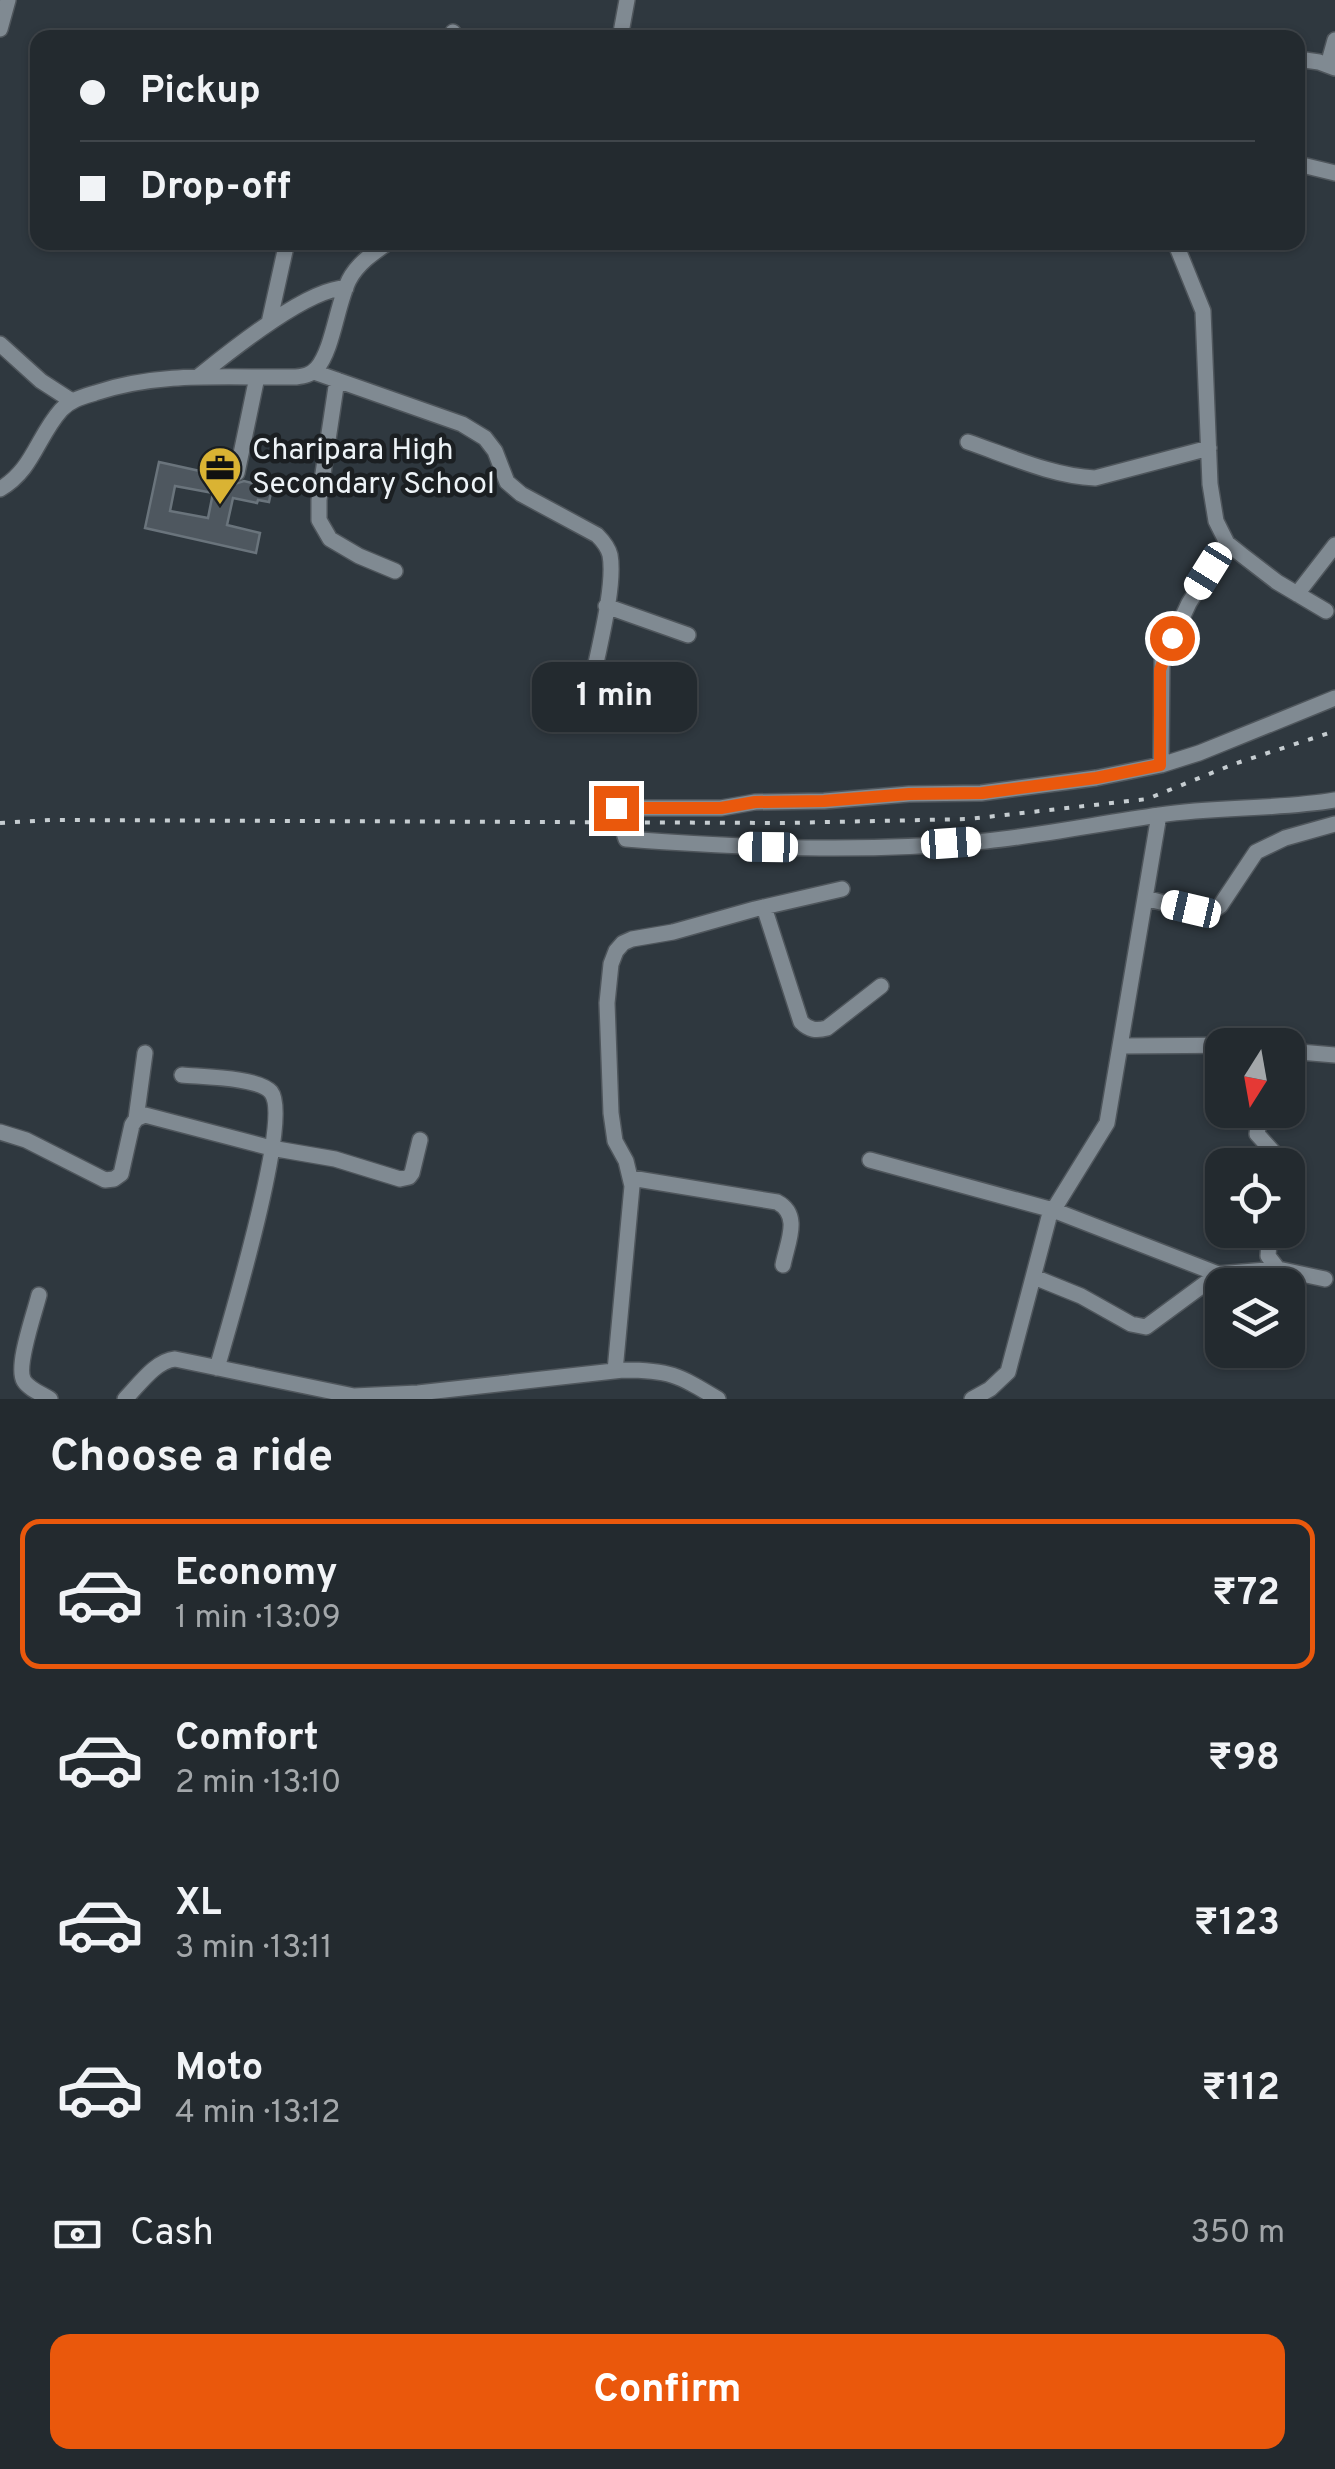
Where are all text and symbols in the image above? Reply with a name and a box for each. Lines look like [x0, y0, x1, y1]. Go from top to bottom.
text: Pickup [140, 68, 261, 117]
text: Drop-off [140, 164, 291, 213]
place label: Charipara High Secondary School [252, 433, 495, 504]
office icon: Charipara High Secondary School [197, 445, 243, 506]
car [1179, 538, 1237, 604]
route start [1150, 616, 1195, 661]
callout: 1 min [534, 663, 698, 733]
text: 1 min [576, 677, 653, 717]
route end [594, 786, 639, 831]
car [920, 826, 982, 860]
car [738, 831, 798, 863]
car [1158, 888, 1224, 930]
north arrow [1205, 1028, 1305, 1128]
map controls [1205, 1028, 1305, 1368]
button: locate [1205, 1148, 1305, 1248]
button: layers [1205, 1268, 1305, 1368]
text: Choose a ride [50, 1430, 333, 1487]
icon: car [55, 1549, 145, 1639]
text: Economy [175, 1550, 337, 1599]
text: ₹72 [1212, 1570, 1280, 1619]
text: 1 min · 13:09 [175, 1599, 341, 1639]
icon: car [55, 1714, 145, 1804]
text: Comfort [175, 1715, 319, 1764]
text: ₹98 [1208, 1735, 1280, 1784]
text: 2 min · 13:10 [175, 1764, 341, 1804]
icon: car [55, 1879, 145, 1969]
text: XL [175, 1880, 222, 1929]
text: ₹123 [1194, 1900, 1280, 1949]
text: 3 min · 13:11 [175, 1929, 332, 1969]
icon: car [55, 2044, 145, 2134]
text: Moto [175, 2045, 263, 2094]
text: ₹112 [1201, 2065, 1280, 2114]
text: 4 min · 13:12 [175, 2094, 341, 2134]
icon: cash [50, 2207, 105, 2262]
text: Cash [130, 2210, 214, 2259]
text: 350 m [1191, 2214, 1285, 2254]
button: Confirm [50, 2334, 1285, 2449]

